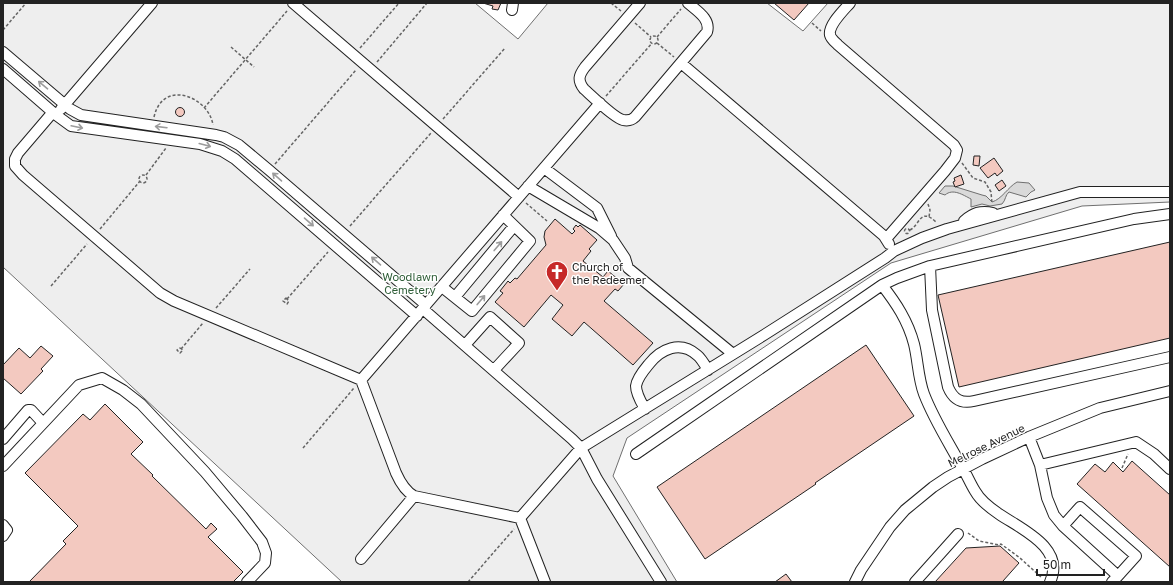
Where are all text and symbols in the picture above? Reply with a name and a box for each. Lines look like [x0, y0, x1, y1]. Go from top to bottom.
one-way arrow [37, 81, 48, 90]
one-way arrow [155, 123, 168, 131]
one-way arrow [70, 124, 83, 132]
one-way arrow [199, 142, 212, 150]
one-way arrow [272, 172, 282, 181]
one-way arrow [303, 218, 314, 227]
one-way arrow [493, 241, 502, 251]
one-way arrow [370, 257, 381, 266]
church icon: Church of the Redeemer [544, 259, 570, 292]
place label: Church of the Redeemer [572, 260, 647, 286]
park label: Woodlawn Cemetery [382, 270, 438, 296]
one-way arrow [477, 294, 486, 305]
street label: Melrose Avenue [945, 421, 1027, 469]
scale bar [1037, 551, 1104, 577]
text: 50 m [1043, 557, 1071, 572]

